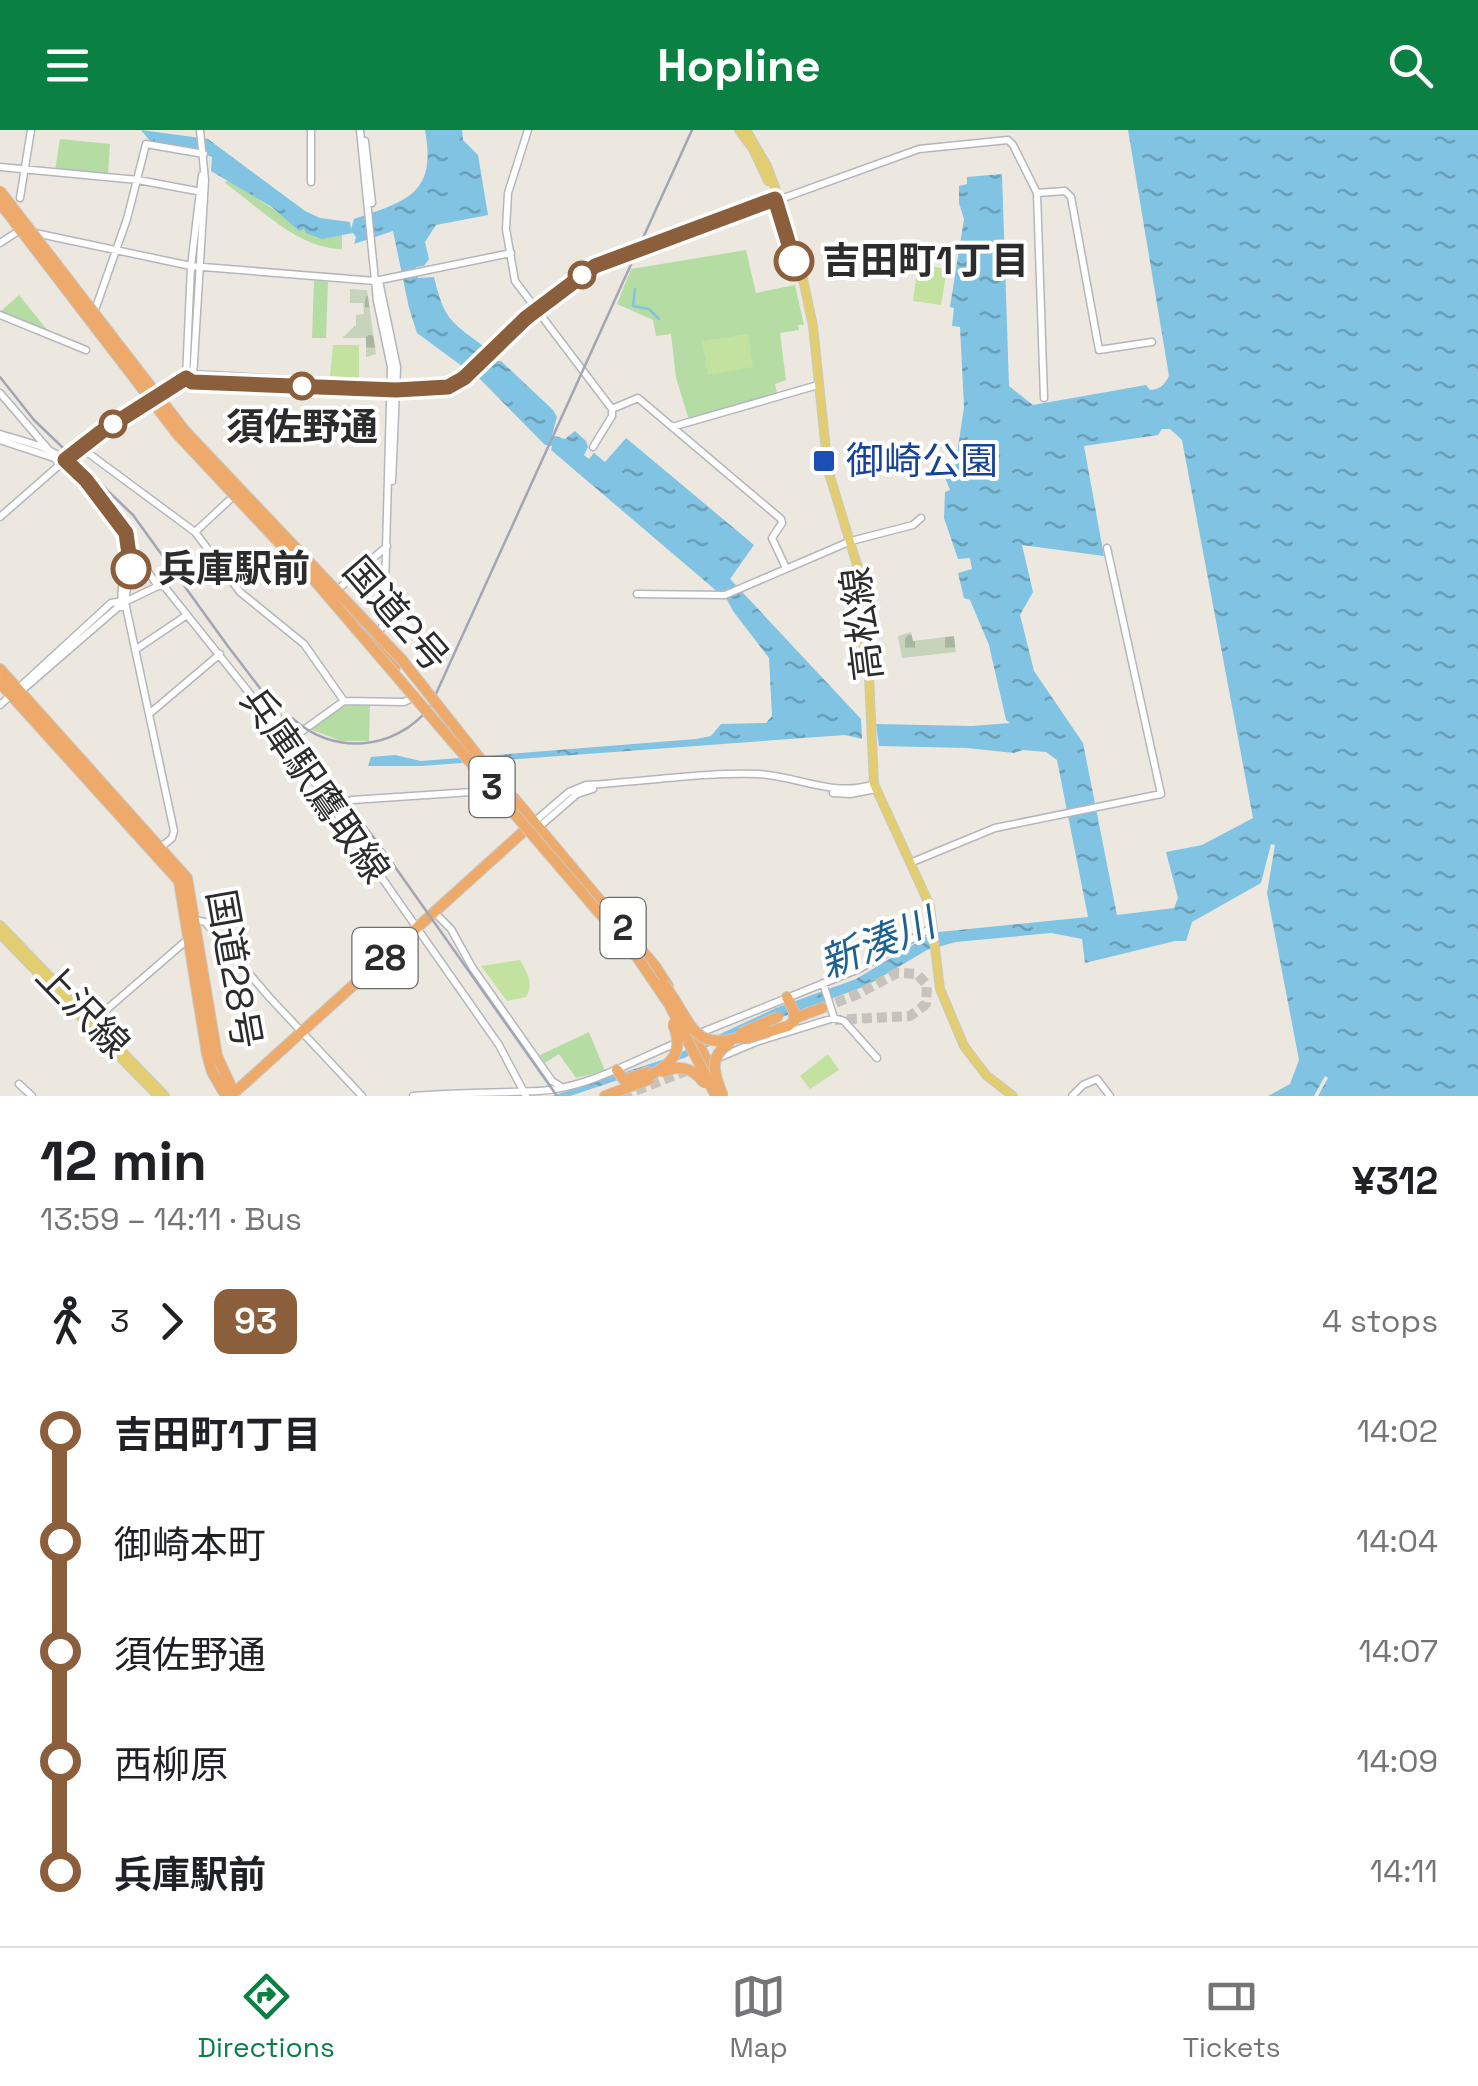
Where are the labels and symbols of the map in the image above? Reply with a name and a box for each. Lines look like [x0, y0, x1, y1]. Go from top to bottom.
place label: 吉田町1丁目 [822, 237, 1029, 285]
marker: 吉田町1丁目 [775, 242, 813, 280]
unlabelled marker [569, 262, 595, 288]
marker: 須佐野通 [289, 373, 315, 399]
place label: 須佐野通 [226, 403, 378, 451]
unlabelled marker [100, 411, 126, 437]
place label: 御崎公園 [846, 437, 998, 485]
marker: 御崎公園 [811, 448, 837, 474]
place label: 兵庫駅前 [158, 545, 310, 593]
street label: 国道2号 [333, 547, 459, 681]
marker: 兵庫駅前 [112, 550, 150, 588]
street label: 高松線 [831, 564, 893, 684]
street label: 兵庫駅鷹取線 [230, 678, 400, 892]
road number: 3 [470, 757, 514, 817]
street label: 国道28号 [196, 886, 272, 1052]
water label: 新湊川 [812, 896, 946, 990]
road number: 2 [600, 898, 646, 958]
road number: 28 [352, 928, 418, 988]
street label: 上沢線 [26, 952, 140, 1068]

